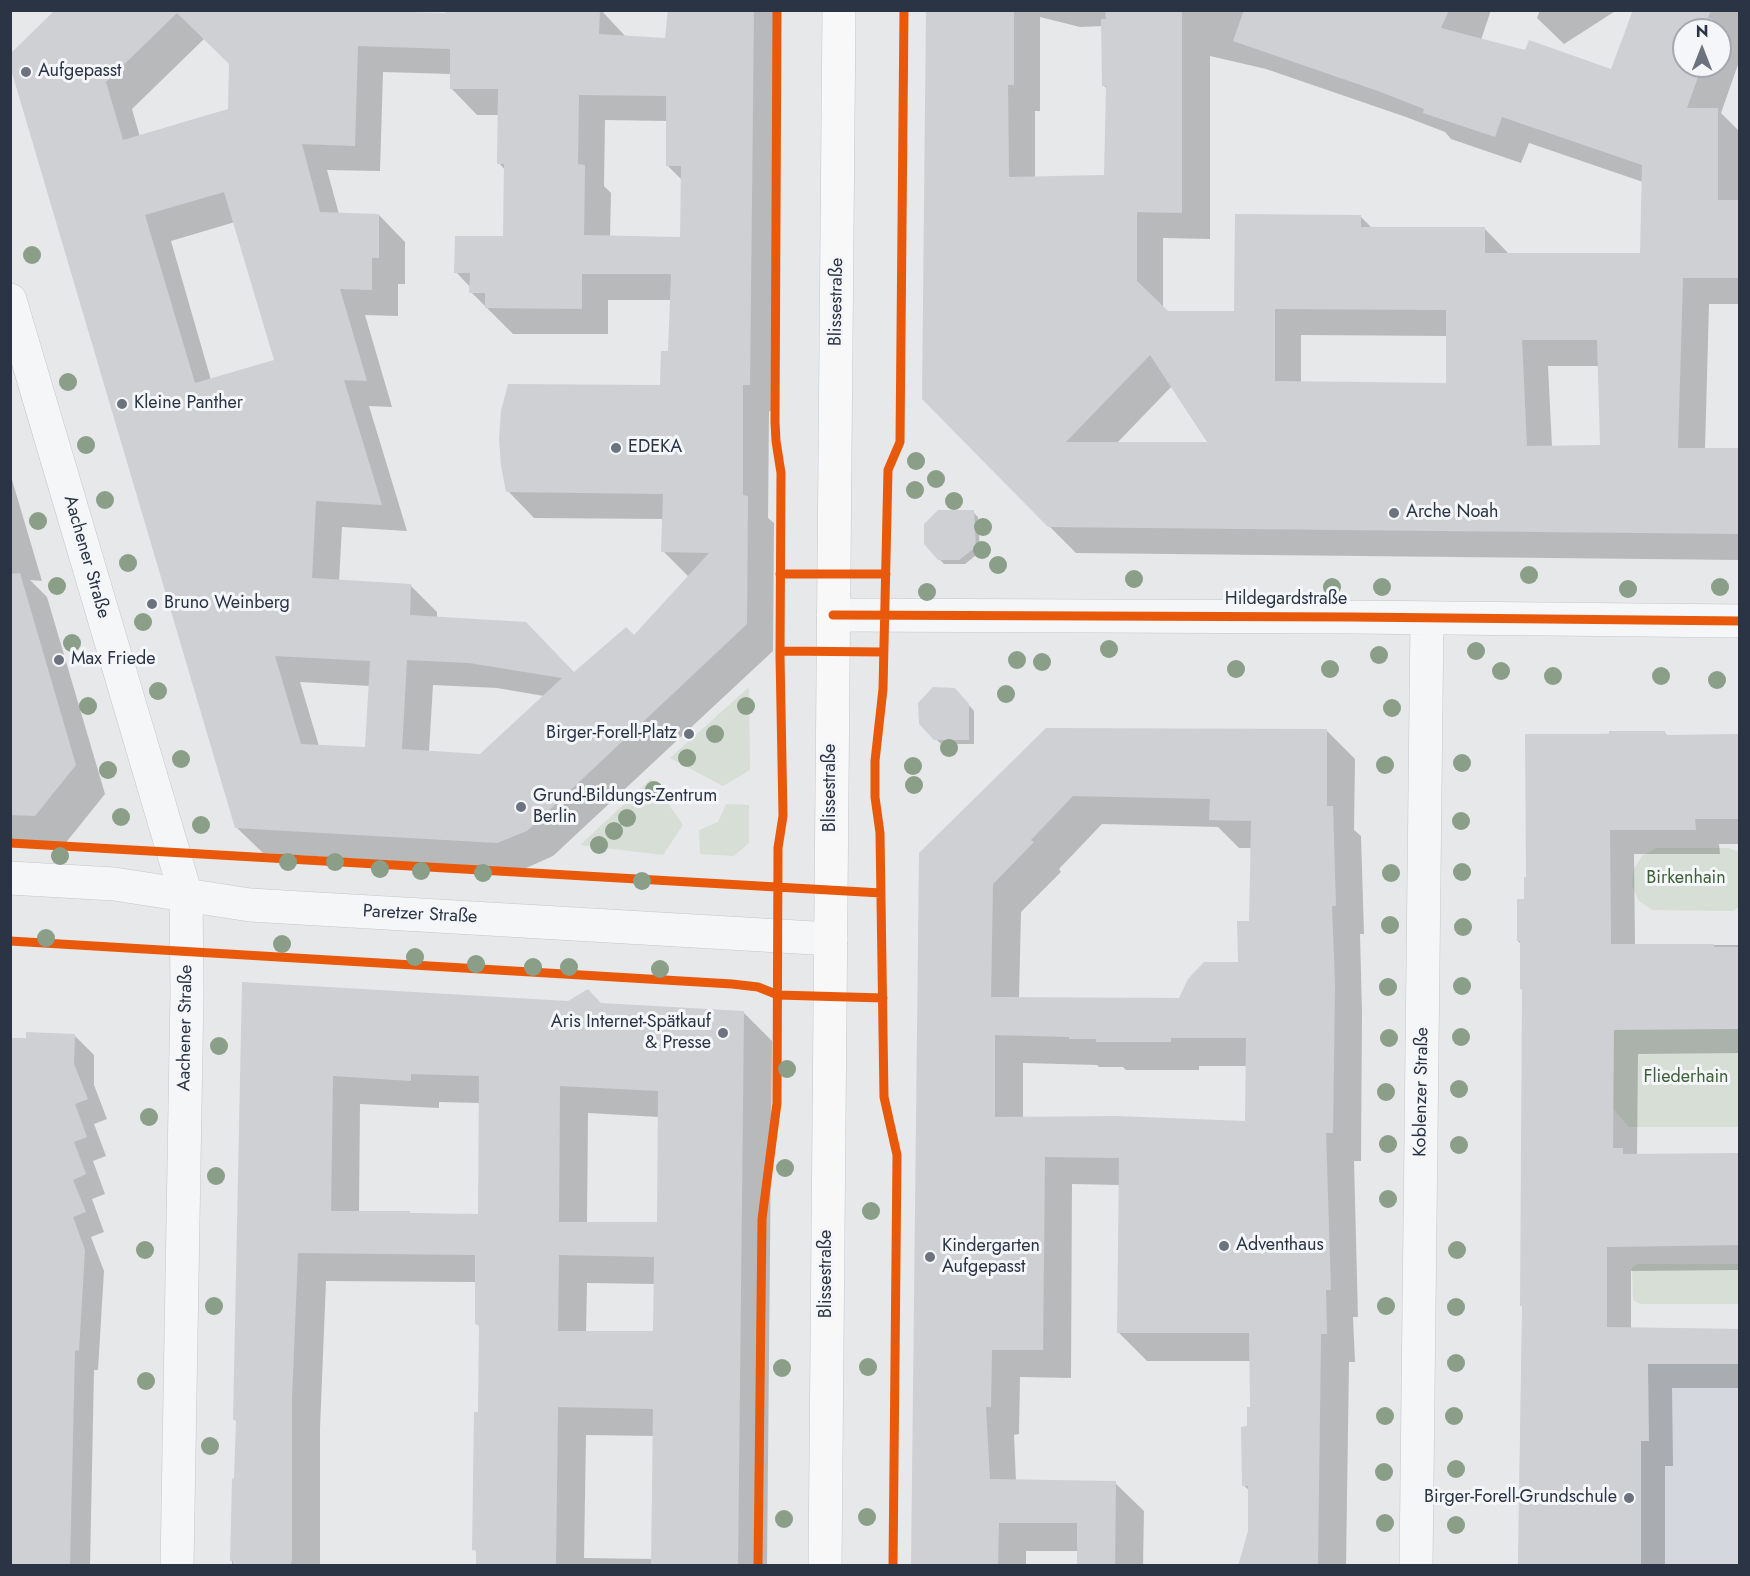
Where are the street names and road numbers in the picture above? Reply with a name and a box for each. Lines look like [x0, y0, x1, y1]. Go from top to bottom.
street label: Blissestraße [825, 258, 849, 346]
street label: Aachener Straße [58, 493, 114, 621]
street label: Hildegardstraße [1225, 589, 1347, 611]
street label: Blissestraße [820, 744, 842, 832]
street label: Paretzer Straße [362, 901, 478, 929]
street label: Aachener Straße [174, 965, 198, 1091]
street label: Koblenzer Straße [1410, 1027, 1434, 1157]
street label: Blissestraße [816, 1230, 838, 1318]

